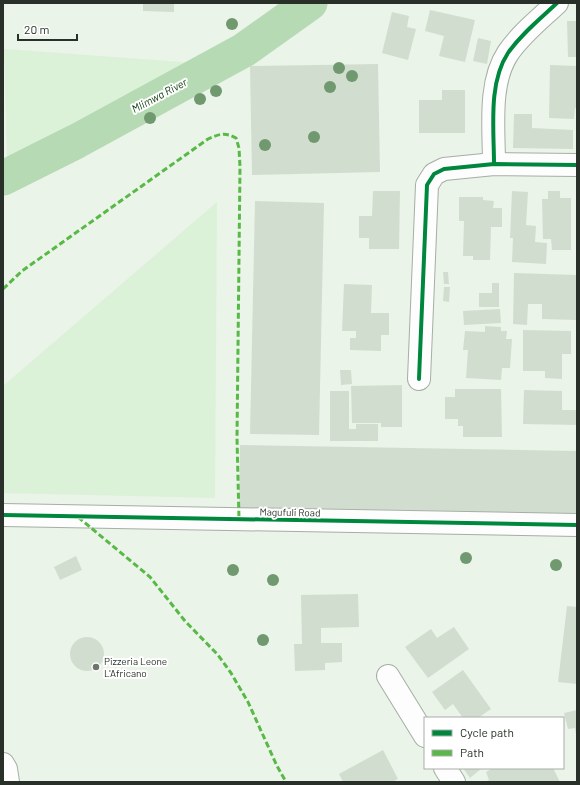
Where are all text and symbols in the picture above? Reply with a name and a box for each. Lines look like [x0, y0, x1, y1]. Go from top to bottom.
scale bar [18, 16, 77, 42]
text: 20 m [24, 22, 50, 36]
water label: Mlimwa River [129, 74, 190, 115]
street label: Magufuli Road [259, 505, 321, 519]
place label: Pizzeria Leone L'Africano [104, 655, 167, 679]
marker: Pizzeria Leone L'Africano [91, 662, 101, 672]
legend [424, 717, 564, 769]
text: Cycle path [460, 725, 514, 739]
text: Path [460, 745, 484, 759]

